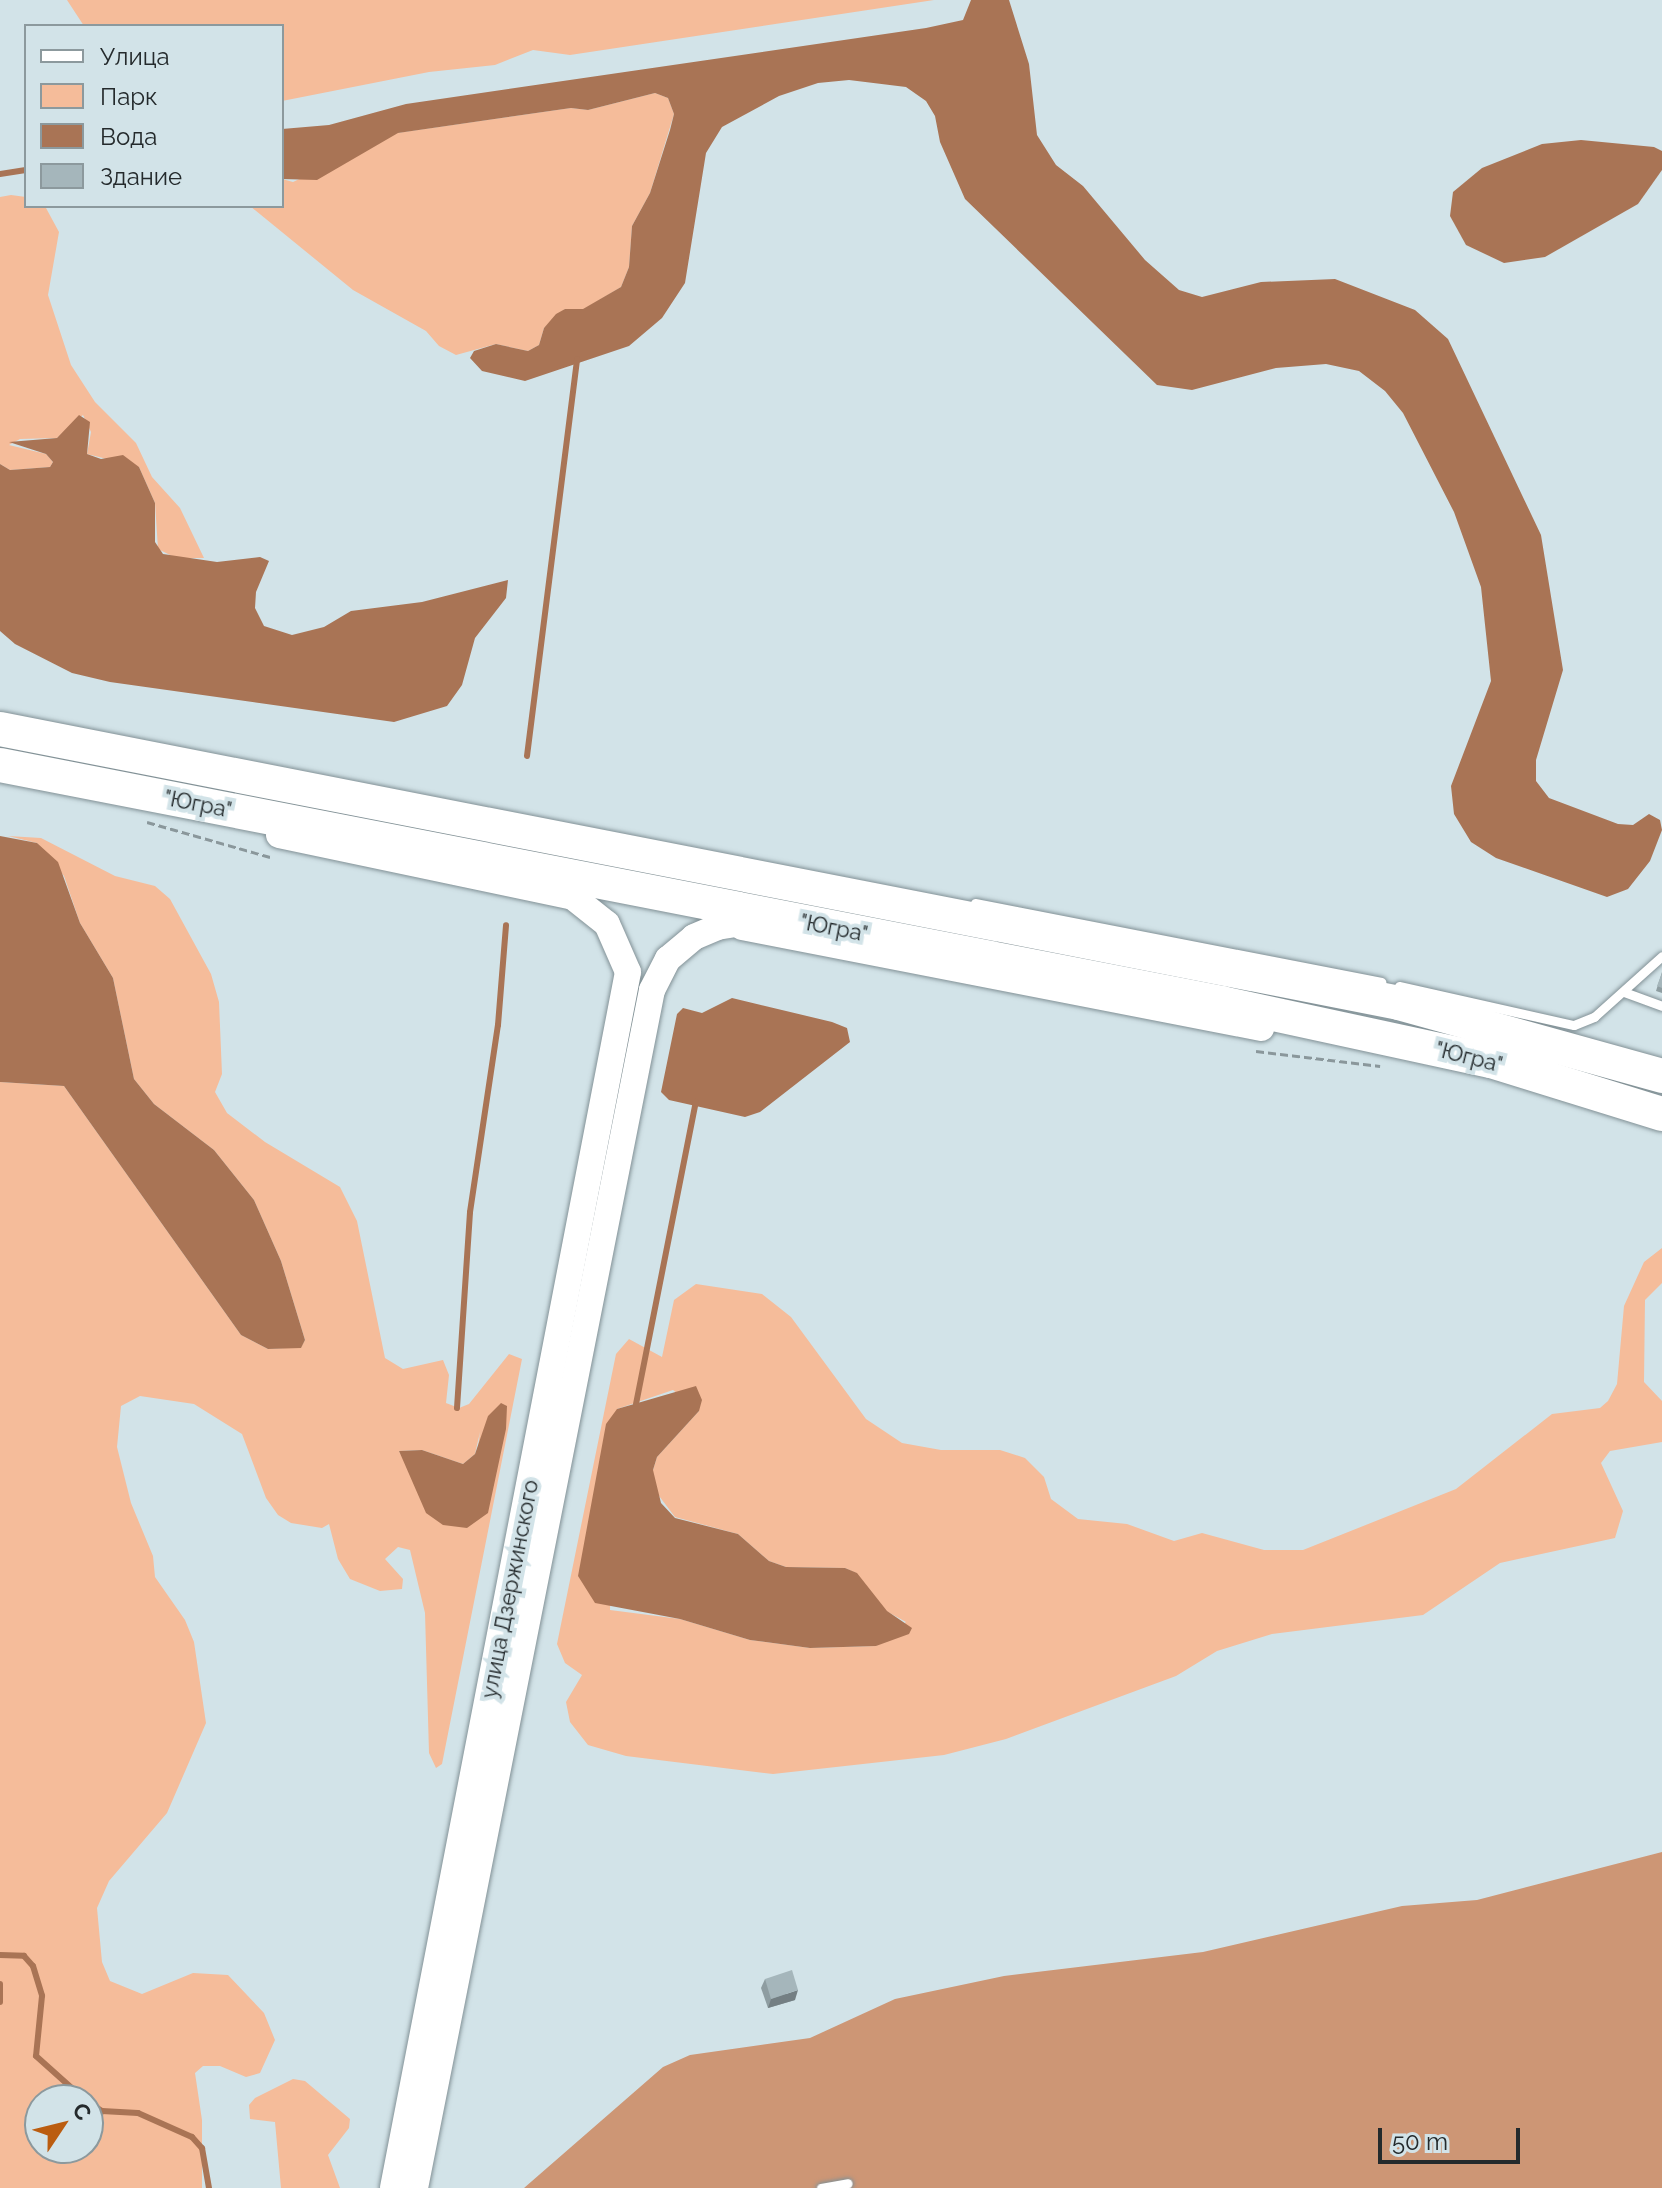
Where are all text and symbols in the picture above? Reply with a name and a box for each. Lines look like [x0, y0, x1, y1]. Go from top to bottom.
legend [24, 24, 284, 208]
text: Улица [100, 42, 170, 71]
text: Парк [100, 82, 158, 111]
text: Вода [100, 122, 157, 151]
text: Здание [100, 162, 182, 191]
street label: "Югра" [162, 785, 234, 823]
street label: "Югра" [798, 909, 870, 947]
street label: "Югра" [1433, 1036, 1505, 1078]
street label: улица Дзержинского [476, 1477, 544, 1701]
north arrow [24, 2084, 104, 2164]
text: С [67, 2098, 97, 2125]
scale bar [1382, 2112, 1524, 2162]
text: 50 m [1392, 2127, 1448, 2156]

